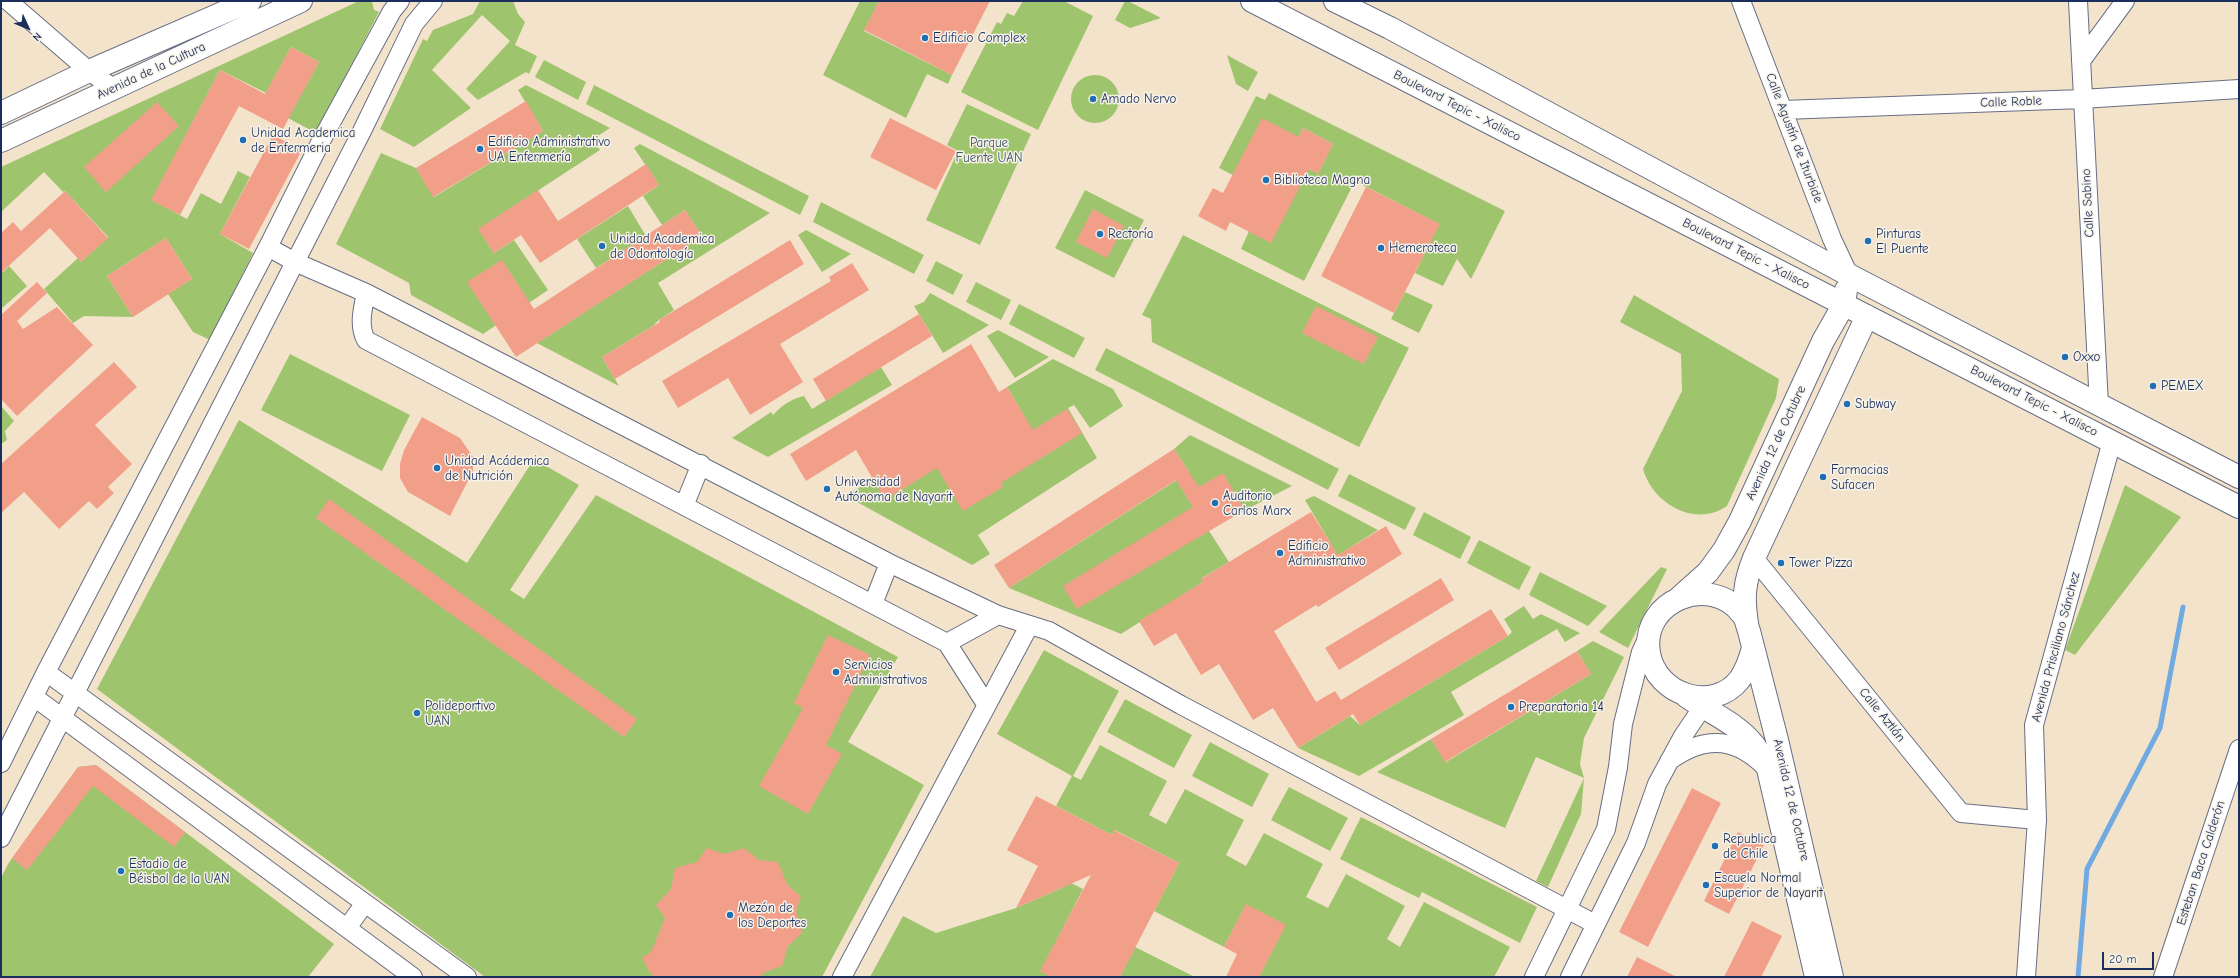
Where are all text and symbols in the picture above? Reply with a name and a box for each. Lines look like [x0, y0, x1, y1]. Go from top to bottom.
north arrow [8, 8, 48, 48]
text: N [30, 30, 44, 44]
place label: Edificio Complex [933, 30, 1026, 46]
marker: Edificio Complex [920, 33, 930, 43]
street label: Avenida de la Cultura [94, 39, 208, 103]
street label: Boulevard Tepic - Xalisco [1391, 67, 1523, 145]
street label: Calle Agustín de Iturbide [1762, 71, 1826, 205]
place label: Amado Nervo [1101, 91, 1176, 107]
street label: Calle Roble [1980, 93, 2042, 111]
marker: Amado Nervo [1088, 94, 1098, 104]
place label: Unidad Academica de Enfermeria [251, 125, 356, 156]
place label: Edificio Administrativo UA Enfermería [488, 134, 610, 165]
marker: Unidad Academica de Enfermeria [238, 135, 248, 145]
park label: Parque Fuente UAN [956, 135, 1022, 166]
marker: Edificio Administrativo UA Enfermería [475, 144, 485, 154]
street label: Calle Sabino [2078, 168, 2098, 238]
place label: Biblioteca Magna [1274, 172, 1370, 188]
marker: Biblioteca Magna [1261, 175, 1271, 185]
street label: Boulevard Tepic - Xalisco [1680, 215, 1812, 293]
place label: Rectoría [1108, 226, 1153, 242]
place label: Pinturas El Puente [1876, 226, 1929, 257]
marker: Rectoría [1095, 229, 1105, 239]
place label: Unidad Academica de Odontología [610, 231, 715, 262]
marker: Pinturas El Puente [1863, 236, 1873, 246]
place label: Hemeroteca [1389, 240, 1457, 256]
marker: Unidad Academica de Odontología [597, 241, 607, 251]
marker: Hemeroteca [1376, 243, 1386, 253]
place label: Oxxo [2073, 349, 2100, 365]
marker: Oxxo [2060, 352, 2070, 362]
street label: Boulevard Tepic - Xalisco [1968, 362, 2100, 440]
place label: PEMEX [2161, 378, 2204, 394]
marker: PEMEX [2148, 381, 2158, 391]
street label: Avenida 12 de Octubre [1743, 383, 1809, 503]
place label: Subway [1855, 396, 1896, 412]
marker: Subway [1842, 399, 1852, 409]
place label: Unidad Acádemica de Nutrición [445, 453, 550, 484]
place label: Farmacias Sufacen [1831, 462, 1888, 493]
marker: Unidad Acádemica de Nutrición [432, 463, 442, 473]
marker: Farmacias Sufacen [1818, 472, 1828, 482]
place label: Universidad Autónoma de Nayarit [835, 474, 952, 505]
marker: Universidad Autónoma de Nayarit [822, 484, 832, 494]
place label: Auditorio Carlos Marx [1223, 488, 1291, 519]
marker: Auditorio Carlos Marx [1210, 498, 1220, 508]
place label: Edificio Administrativo [1288, 538, 1366, 569]
marker: Edificio Administrativo [1275, 548, 1285, 558]
place label: Tower Pizza [1789, 555, 1853, 571]
marker: Tower Pizza [1776, 558, 1786, 568]
street label: Avenida Prisciliano Sánchez [2028, 570, 2084, 724]
place label: Servicios Administrativos [844, 657, 927, 688]
marker: Servicios Administrativos [831, 667, 841, 677]
street label: Calle Aztlán [1856, 685, 1908, 745]
place label: Polideportivo UAN [425, 698, 495, 729]
place label: Preparatoria 14 [1519, 699, 1604, 715]
marker: Preparatoria 14 [1506, 702, 1516, 712]
marker: Polideportivo UAN [412, 708, 422, 718]
street label: Avenida 12 de Octubre [1769, 737, 1813, 863]
street label: Esteban Baca Calderón [2173, 799, 2229, 927]
place label: Republica de Chile [1723, 831, 1776, 862]
marker: Republica de Chile [1710, 841, 1720, 851]
place label: Estadio de Béisbol de la UAN [129, 856, 229, 887]
marker: Estadio de Béisbol de la UAN [116, 866, 126, 876]
place label: Escuela Normal Superior de Nayarit [1714, 870, 1823, 901]
marker: Escuela Normal Superior de Nayarit [1701, 880, 1711, 890]
place label: Mezón de los Deportes [738, 900, 806, 931]
marker: Mezón de los Deportes [725, 910, 735, 920]
scale bar [2104, 944, 2156, 970]
text: 20 m [2109, 952, 2137, 966]

